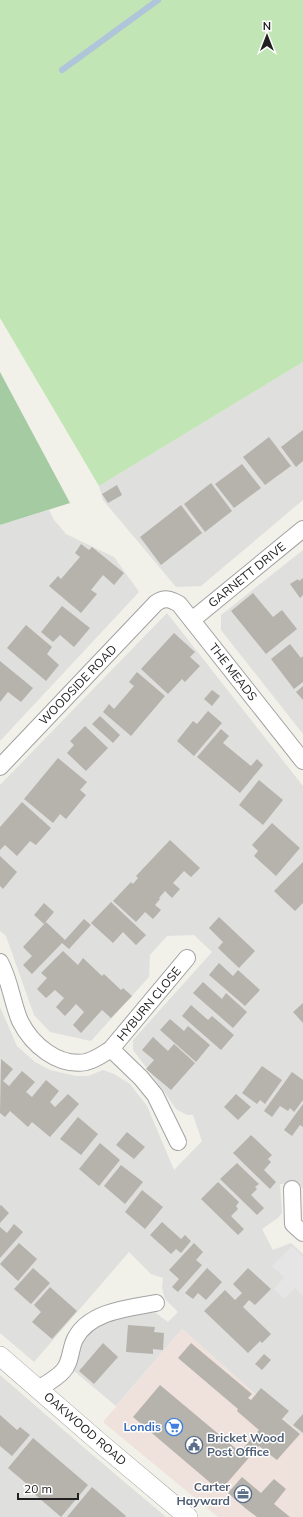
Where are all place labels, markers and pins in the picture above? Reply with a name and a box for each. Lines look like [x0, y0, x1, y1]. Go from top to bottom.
supermarket icon: Londis [164, 1417, 184, 1437]
place label: Londis [123, 1419, 161, 1434]
place label: Bricket Wood Post Office [207, 1430, 284, 1459]
public building icon: Bricket Wood Post Office [184, 1435, 204, 1455]
place label: Carter Hayward [177, 1479, 230, 1508]
office icon: Carter Hayward [233, 1484, 253, 1504]

